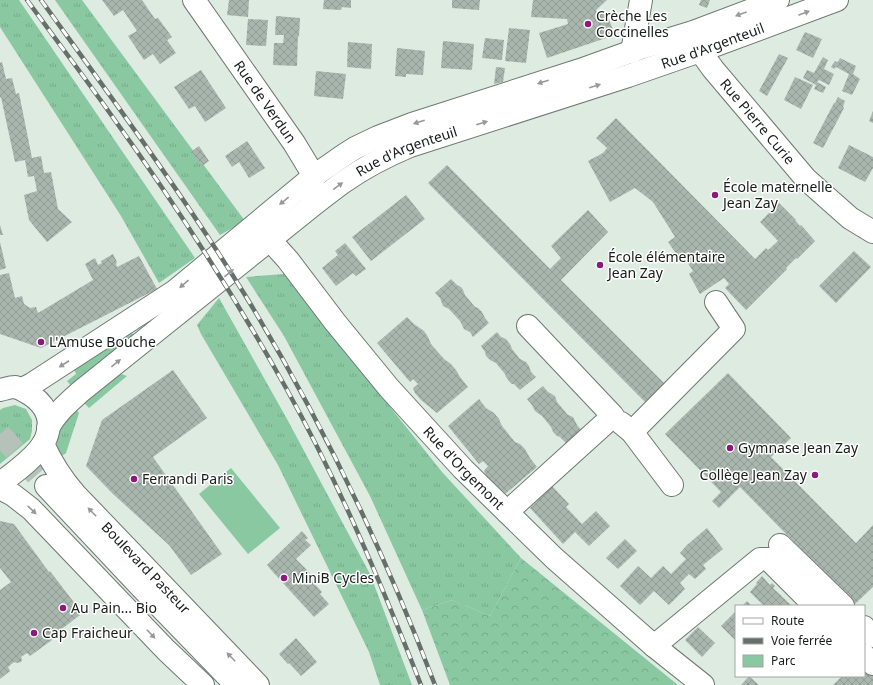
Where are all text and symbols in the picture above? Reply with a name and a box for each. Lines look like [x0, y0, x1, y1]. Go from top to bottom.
place label: Crèche Les Coccinelles [596, 6, 669, 41]
one-way arrow [798, 9, 810, 15]
one-way arrow [735, 11, 747, 17]
street label: Rue d'Argenteuil [658, 18, 767, 73]
marker: Crèche Les Coccinelles [583, 19, 593, 29]
street label: Rue de Verdun [230, 56, 301, 146]
street label: Rue Pierre Curie [716, 74, 800, 168]
one-way arrow [537, 79, 549, 85]
one-way arrow [589, 83, 601, 89]
one-way arrow [413, 119, 425, 125]
one-way arrow [476, 120, 488, 126]
street label: Rue d'Argenteuil [352, 121, 459, 181]
place label: École maternelle Jean Zay [721, 177, 833, 212]
one-way arrow [333, 182, 343, 190]
marker: École maternelle Jean Zay [710, 190, 720, 200]
one-way arrow [278, 197, 289, 205]
place label: École élémentaire Jean Zay [606, 247, 725, 282]
marker: École élémentaire Jean Zay [595, 260, 605, 270]
one-way arrow [223, 269, 234, 278]
one-way arrow [178, 279, 189, 288]
place label: L'Amuse Bouche [49, 332, 156, 351]
marker: L'Amuse Bouche [36, 337, 46, 347]
one-way arrow [111, 359, 122, 368]
one-way arrow [59, 360, 69, 368]
street label: Rue d'Orgemont [419, 422, 509, 513]
place label: Gymnase Jean Zay [738, 438, 859, 457]
marker: Gymnase Jean Zay [725, 443, 735, 453]
place label: Collège Jean Zay [700, 465, 808, 484]
place label: Ferrandi Paris [142, 469, 234, 488]
marker: Collège Jean Zay [810, 470, 820, 480]
marker: Ferrandi Paris [129, 474, 139, 484]
one-way arrow [27, 506, 37, 515]
one-way arrow [88, 508, 97, 517]
street label: Boulevard Pasteur [98, 517, 195, 618]
place label: MiniB Cycles [292, 568, 375, 587]
marker: MiniB Cycles [279, 573, 289, 583]
place label: Au Pain... Bio [71, 598, 157, 617]
marker: Au Pain... Bio [58, 603, 68, 613]
legend [735, 605, 865, 677]
text: Route [771, 612, 804, 629]
place label: Cap Fraicheur [42, 623, 133, 642]
marker: Cap Fraicheur [29, 628, 39, 638]
one-way arrow [146, 629, 156, 639]
text: Voie ferrée [771, 632, 833, 649]
one-way arrow [226, 652, 235, 662]
text: Parc [771, 652, 796, 669]

